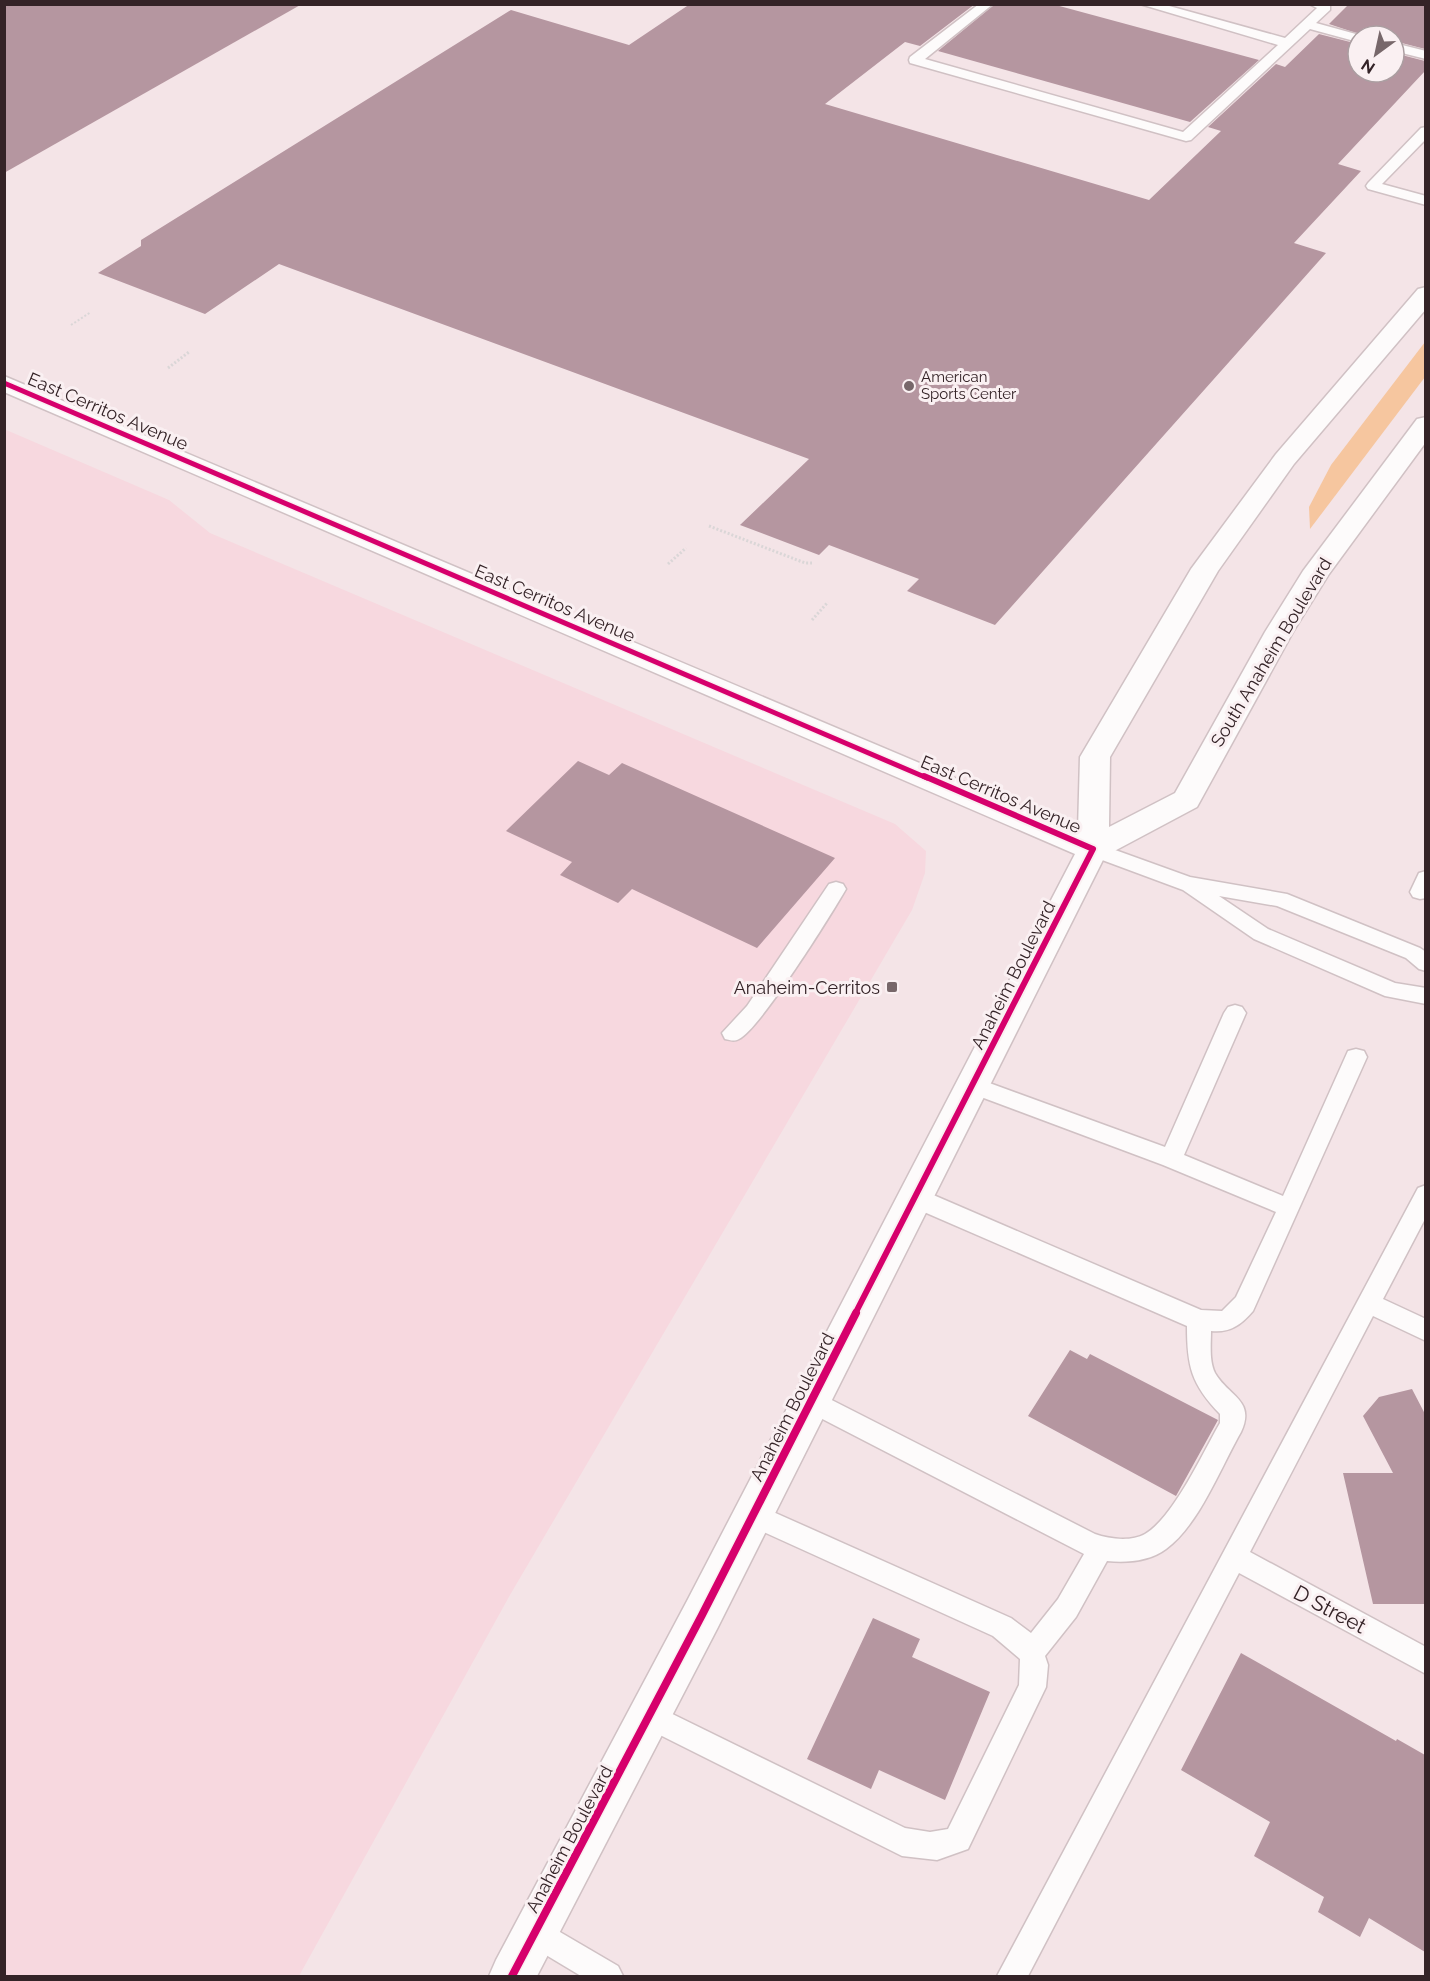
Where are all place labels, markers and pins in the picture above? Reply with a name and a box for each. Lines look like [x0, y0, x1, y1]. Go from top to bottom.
place label: American Sports Center [921, 368, 1017, 403]
marker: American Sports Center [902, 379, 916, 393]
place label: Anaheim-Cerritos [734, 977, 880, 998]
marker: Anaheim-Cerritos [885, 980, 899, 994]

